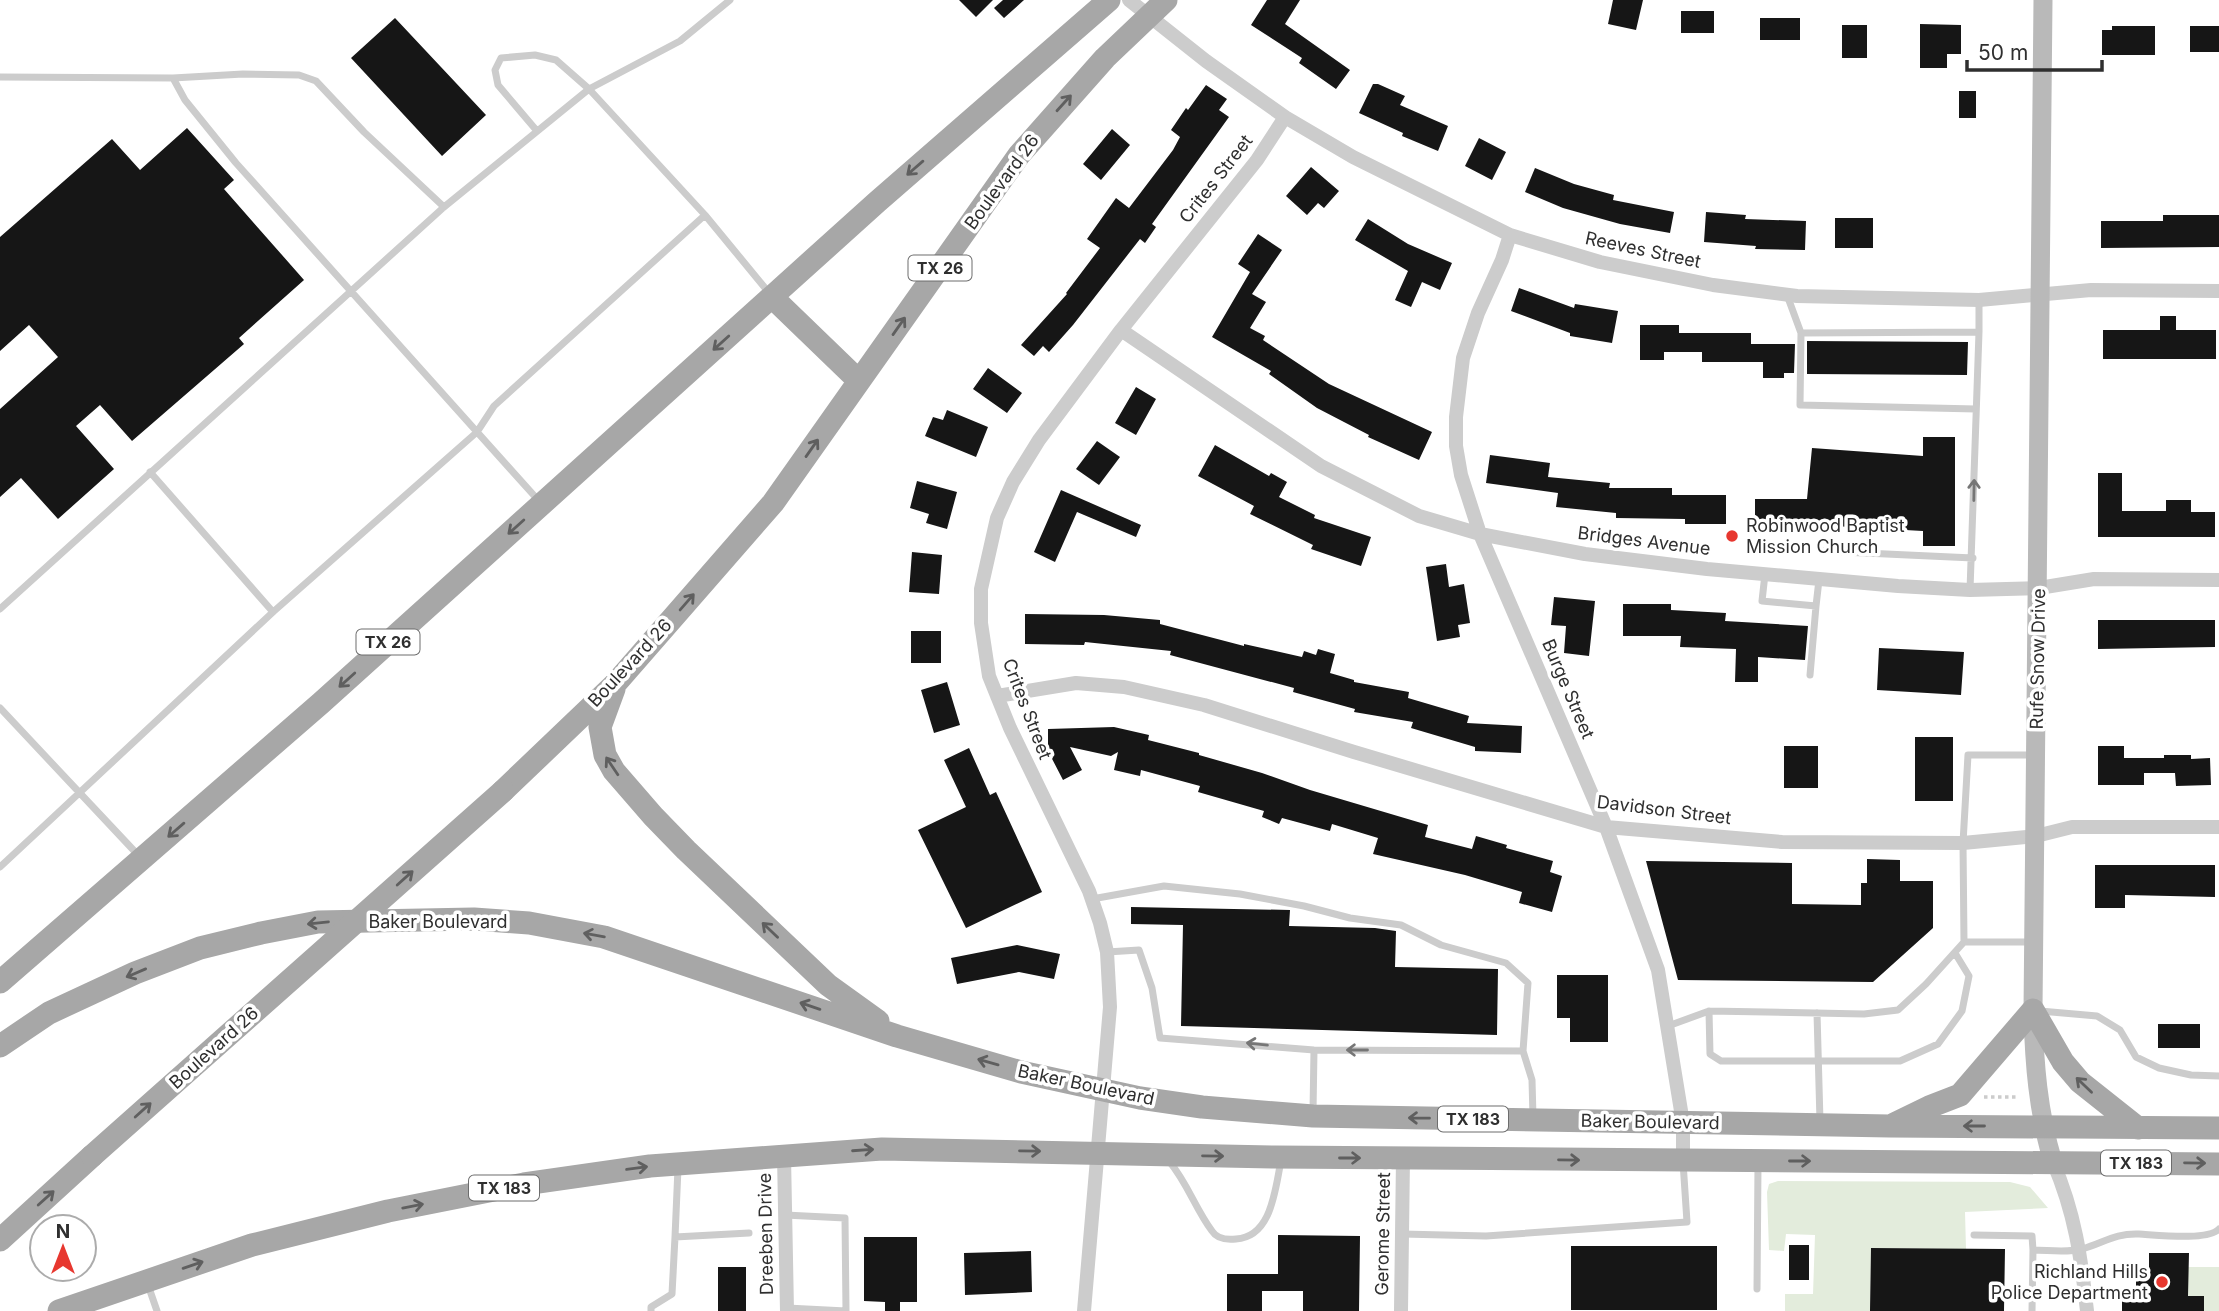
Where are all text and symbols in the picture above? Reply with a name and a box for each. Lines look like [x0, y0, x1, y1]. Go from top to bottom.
scale bar [1967, 28, 2102, 72]
text: 50 m [1978, 40, 2028, 65]
one-way arrow [1055, 95, 1072, 112]
street label: Boulevard 26 [960, 130, 1043, 233]
street label: Crites Street [1175, 130, 1257, 227]
one-way arrow [907, 160, 925, 176]
street label: Reeves Street [1583, 227, 1703, 272]
road number: TX 26 [908, 256, 972, 280]
one-way arrow [892, 317, 906, 336]
one-way arrow [713, 334, 730, 351]
one-way arrow [805, 439, 820, 458]
one-way arrow [1967, 479, 1981, 502]
place label: Robinwood Baptist Mission Church [1746, 515, 1905, 557]
one-way arrow [508, 519, 525, 536]
street label: Bridges Avenue [1577, 522, 1712, 559]
marker: Robinwood Baptist Mission Church [1724, 528, 1740, 544]
street label: Rufe Snow Drive [2026, 588, 2049, 730]
one-way arrow [679, 593, 695, 611]
street label: Boulevard 26 [584, 614, 676, 711]
road number: TX 26 [356, 629, 420, 654]
street label: Burge Street [1538, 636, 1599, 742]
street label: Crites Street [999, 656, 1056, 762]
one-way arrow [338, 672, 356, 688]
one-way arrow [605, 757, 619, 776]
street label: Davidson Street [1596, 791, 1732, 828]
one-way arrow [167, 822, 185, 838]
one-way arrow [396, 870, 414, 886]
street label: Baker Boulevard [368, 911, 508, 932]
one-way arrow [307, 917, 330, 930]
one-way arrow [762, 921, 779, 938]
one-way arrow [583, 928, 605, 941]
one-way arrow [126, 968, 148, 981]
one-way arrow [799, 999, 821, 1011]
street label: Boulevard 26 [165, 1002, 263, 1093]
one-way arrow [1246, 1038, 1269, 1051]
one-way arrow [1346, 1043, 1369, 1057]
one-way arrow [977, 1055, 999, 1068]
street label: Baker Boulevard [1016, 1060, 1156, 1109]
one-way arrow [2076, 1077, 2093, 1094]
one-way arrow [134, 1102, 152, 1118]
road number: TX 183 [1438, 1106, 1508, 1132]
street label: Baker Boulevard [1580, 1110, 1720, 1133]
one-way arrow [1408, 1111, 1431, 1125]
one-way arrow [1963, 1120, 1986, 1133]
one-way arrow [852, 1143, 874, 1156]
one-way arrow [1018, 1144, 1041, 1158]
one-way arrow [1202, 1149, 1225, 1163]
road number: TX 183 [2101, 1150, 2171, 1176]
one-way arrow [1338, 1151, 1361, 1165]
one-way arrow [1557, 1153, 1580, 1167]
one-way arrow [1788, 1154, 1811, 1168]
one-way arrow [2183, 1157, 2206, 1170]
one-way arrow [625, 1162, 648, 1175]
street label: Gerome Street [1371, 1172, 1394, 1296]
street label: Dreeben Drive [754, 1173, 777, 1295]
road number: TX 183 [469, 1176, 539, 1200]
one-way arrow [37, 1190, 55, 1206]
one-way arrow [401, 1199, 424, 1213]
north arrow [28, 1213, 98, 1283]
text: N [56, 1220, 70, 1243]
one-way arrow [182, 1258, 204, 1270]
place label: Richland Hills Police Department [1991, 1261, 2148, 1303]
marker: Richland Hills Police Department [2154, 1274, 2170, 1290]

